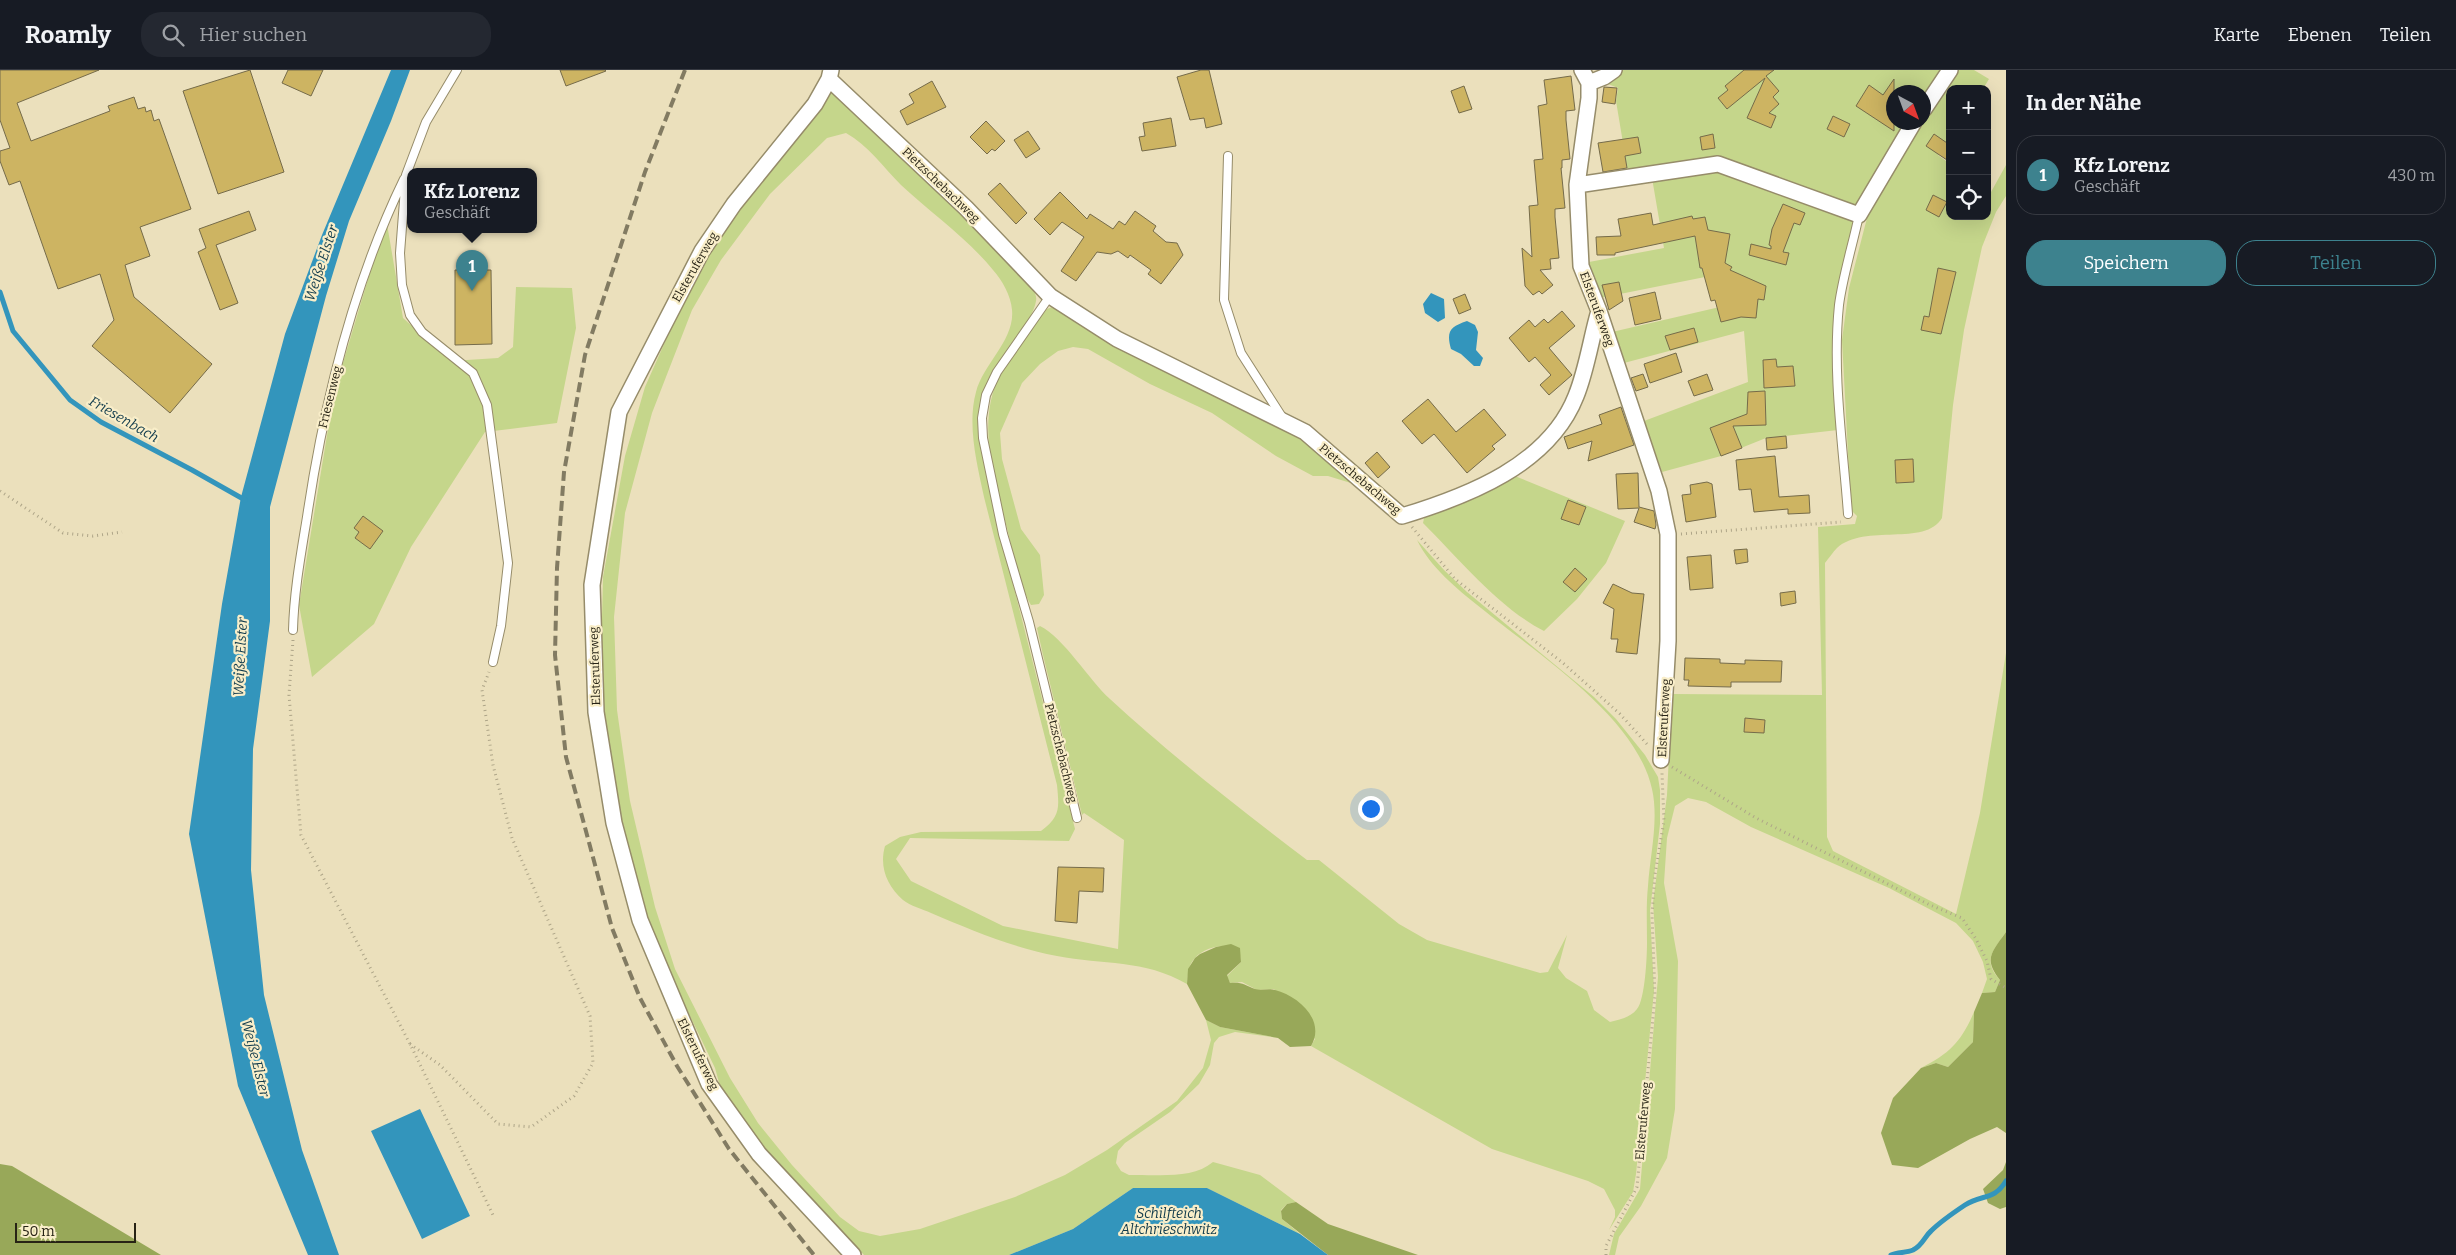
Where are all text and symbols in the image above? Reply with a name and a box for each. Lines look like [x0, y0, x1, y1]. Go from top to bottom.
search box [141, 12, 491, 57]
text: Roamly [25, 21, 111, 49]
icon: search [159, 21, 187, 49]
text: Hier suchen [199, 23, 307, 46]
text: Karte [2214, 24, 2260, 46]
text: Ebenen [2288, 24, 2352, 46]
text: Teilen [2380, 24, 2431, 46]
north arrow [1886, 85, 1931, 130]
map controls [1946, 85, 1991, 220]
button: + [1946, 85, 1991, 130]
text: In der Nähe [2026, 90, 2141, 116]
button: − [1946, 130, 1991, 175]
street label: Pietzschebachweg [899, 144, 983, 226]
text: Kfz Lorenz [2074, 154, 2170, 177]
text: 1 [2040, 166, 2046, 185]
text: 430 m [2388, 166, 2435, 185]
popup [407, 168, 537, 233]
button: locate [1946, 175, 1991, 220]
text: Geschäft [2074, 177, 2140, 196]
text: Kfz Lorenz [424, 180, 520, 203]
text: Geschäft [424, 203, 490, 222]
water label: Weiße Elster [301, 222, 342, 303]
street label: Elsteruferweg [669, 229, 721, 305]
button: Speichern [2026, 240, 2226, 286]
button: Teilen [2236, 240, 2436, 286]
pin: 1 [456, 250, 488, 291]
street label: Elsteruferweg [1577, 270, 1617, 349]
street label: Friesenweg [315, 364, 345, 430]
water label: Friesenbach [86, 393, 162, 446]
street label: Pietzschebachweg [1316, 441, 1404, 517]
water label: Weiße Elster [230, 616, 251, 697]
street label: Elsteruferweg [587, 626, 603, 706]
street label: Elsteruferweg [1655, 678, 1673, 758]
street label: Pietzschebachweg [1042, 702, 1080, 805]
your location [1358, 796, 1384, 822]
street label: Elsteruferweg [674, 1016, 722, 1093]
water label: Weiße Elster [238, 1018, 274, 1100]
street label: Elsteruferweg [1633, 1081, 1653, 1161]
water label: Schilfteich Altchrieschwitz [1120, 1205, 1218, 1238]
scale bar [15, 1220, 136, 1243]
text: 50 m [22, 1223, 55, 1240]

